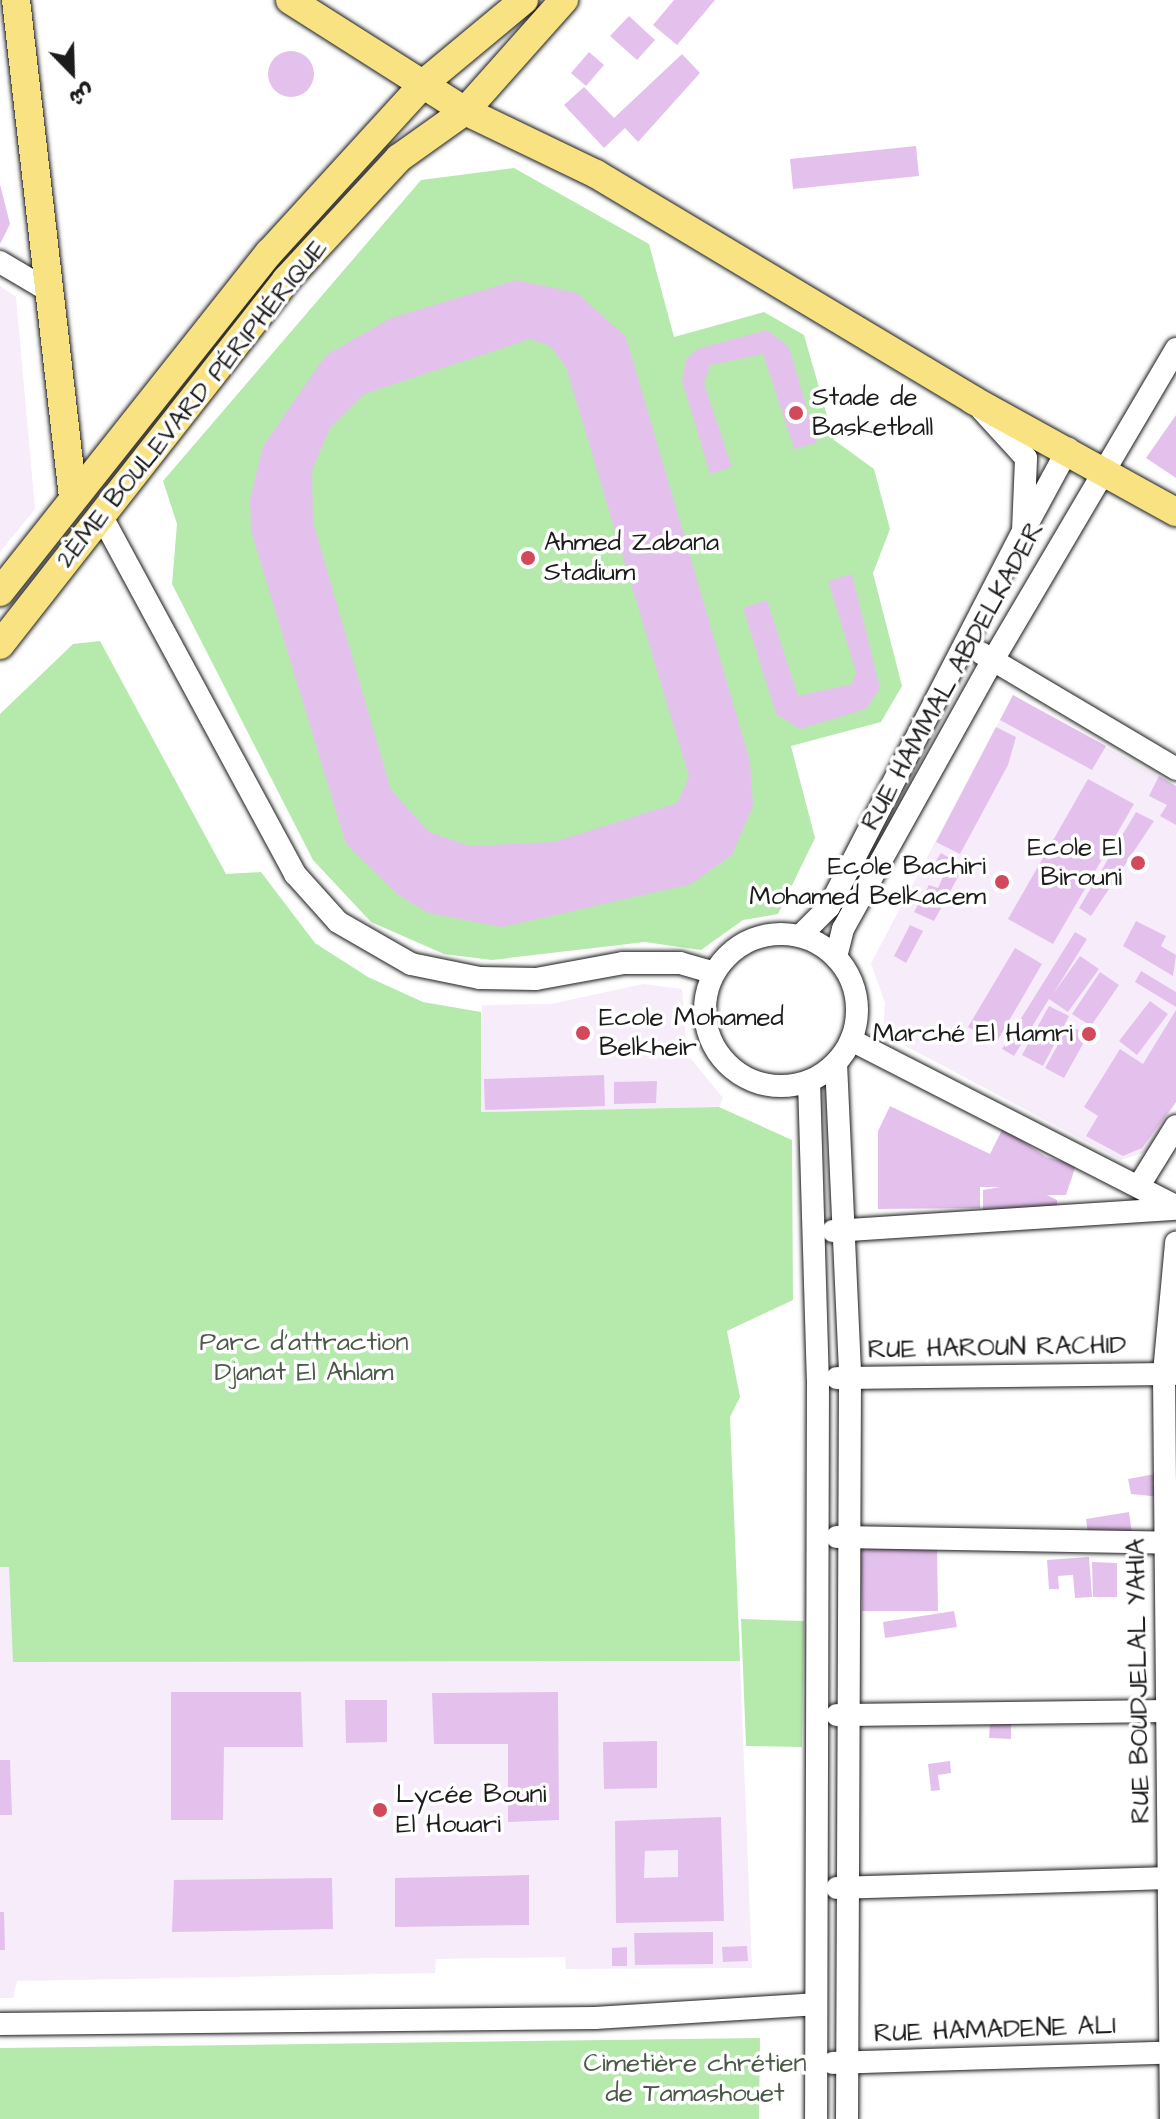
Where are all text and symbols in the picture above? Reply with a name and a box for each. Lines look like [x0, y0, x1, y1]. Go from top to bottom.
north arrow [32, 32, 112, 112]
text: ش [64, 76, 99, 114]
street label: 2ÈME BOULEVARD PÉRIPHÉRIQUE [50, 234, 334, 574]
place label: Stade de Basketball [812, 382, 933, 444]
marker: Stade de Basketball [787, 404, 805, 422]
street label: RUE HAMMAL ABDELKADER [855, 516, 1051, 836]
place label: Ahmed Zabana Stadium [544, 527, 719, 588]
marker: Ahmed Zabana Stadium [519, 549, 537, 567]
place label: Ecole El Birouni [1027, 832, 1122, 894]
place label: Ecole Bachiri Mohamed Belkacem [749, 851, 986, 912]
marker: Ecole El Birouni [1129, 854, 1147, 872]
marker: Ecole Bachiri Mohamed Belkacem [993, 873, 1011, 891]
place label: Ecole Mohamed Belkheir [599, 1002, 784, 1064]
place label: Marché El Hamri [873, 1018, 1073, 1050]
marker: Ecole Mohamed Belkheir [574, 1024, 592, 1042]
marker: Marché El Hamri [1080, 1025, 1098, 1043]
park label: Parc d'attraction Djanat El Ahlam [200, 1327, 408, 1388]
street label: RUE HAROUN RACHID [867, 1330, 1127, 1366]
street label: RUE BOUDJELAL YAHIA [1121, 1538, 1157, 1824]
place label: Lycée Bouni El Houari [396, 1779, 547, 1840]
marker: Lycée Bouni El Houari [371, 1801, 389, 1819]
street label: RUE HAMADENE ALI [873, 2010, 1117, 2050]
park label: Cimetière chrétien de Tamashouet [583, 2048, 807, 2110]

